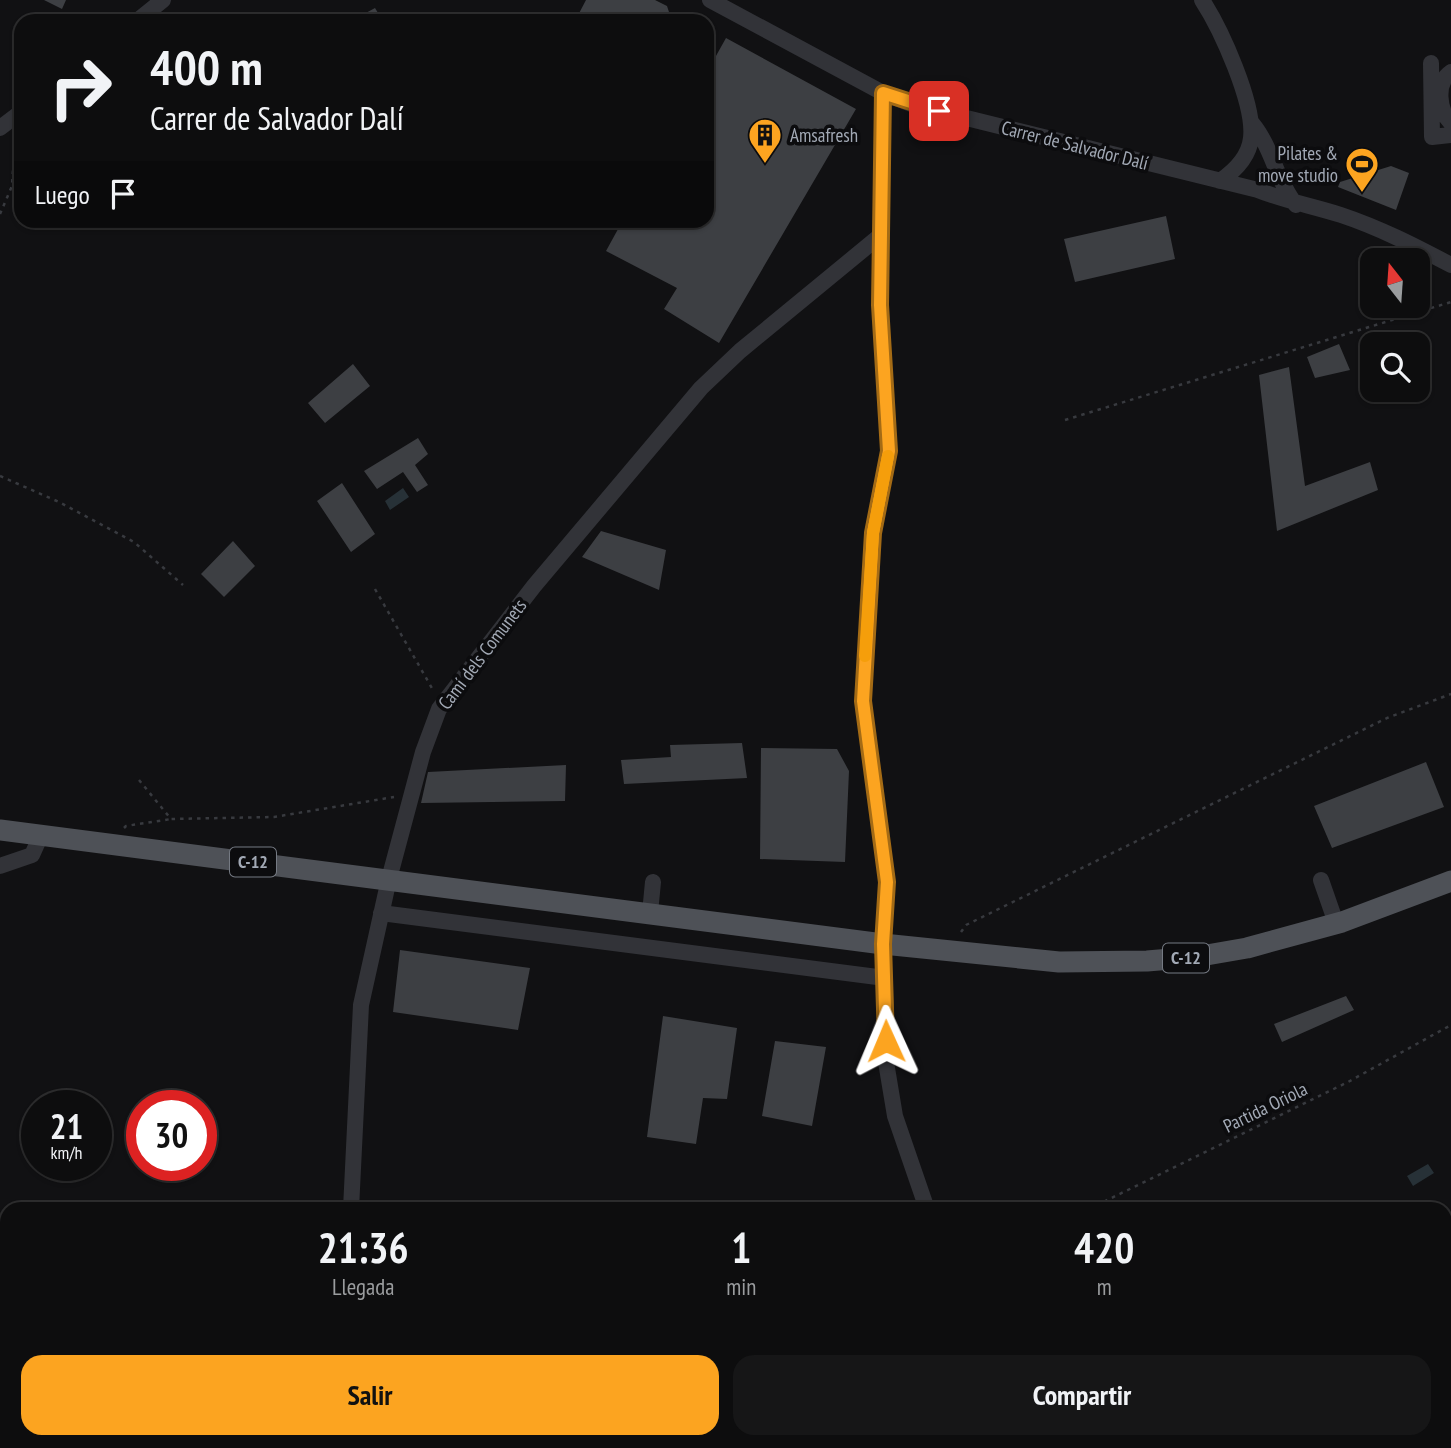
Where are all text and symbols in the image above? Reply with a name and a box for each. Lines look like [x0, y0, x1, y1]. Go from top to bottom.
text: 400 m [150, 35, 263, 99]
icon: right [35, 42, 126, 133]
pin [909, 81, 969, 141]
icon: arrive [920, 92, 958, 130]
text: Carrer de Salvador Dalí [150, 97, 404, 139]
street label: Carrer de Salvador Dalí [999, 115, 1151, 175]
building icon: Amsafresh [746, 116, 784, 165]
place label: Amsafresh [790, 123, 858, 147]
place label: Pilates & move studio [1258, 141, 1338, 187]
sports icon: Pilates & move studio [1343, 145, 1381, 194]
icon: arrive [104, 175, 142, 213]
text: Luego [35, 178, 90, 211]
north arrow [1360, 248, 1430, 318]
map controls [1360, 248, 1430, 402]
button: search [1360, 332, 1430, 402]
street label: Camí dels Comunets [433, 594, 531, 714]
road number: C-12 [230, 848, 276, 876]
road number: C-12 [1163, 944, 1209, 973]
position arrow [849, 1004, 923, 1078]
street label: Partida Oriola [1219, 1076, 1311, 1138]
speed limit sign: 30 [126, 1090, 217, 1181]
text: 21 [50, 1103, 83, 1149]
text: km/h [51, 1141, 82, 1164]
text: 21:36 [318, 1220, 409, 1275]
text: 1 [731, 1220, 751, 1275]
text: 420 [1074, 1220, 1134, 1275]
text: Llegada [332, 1272, 394, 1301]
text: min [726, 1272, 756, 1301]
text: m [1097, 1272, 1112, 1301]
button: Salir [21, 1355, 719, 1435]
button: Compartir [733, 1355, 1431, 1435]

